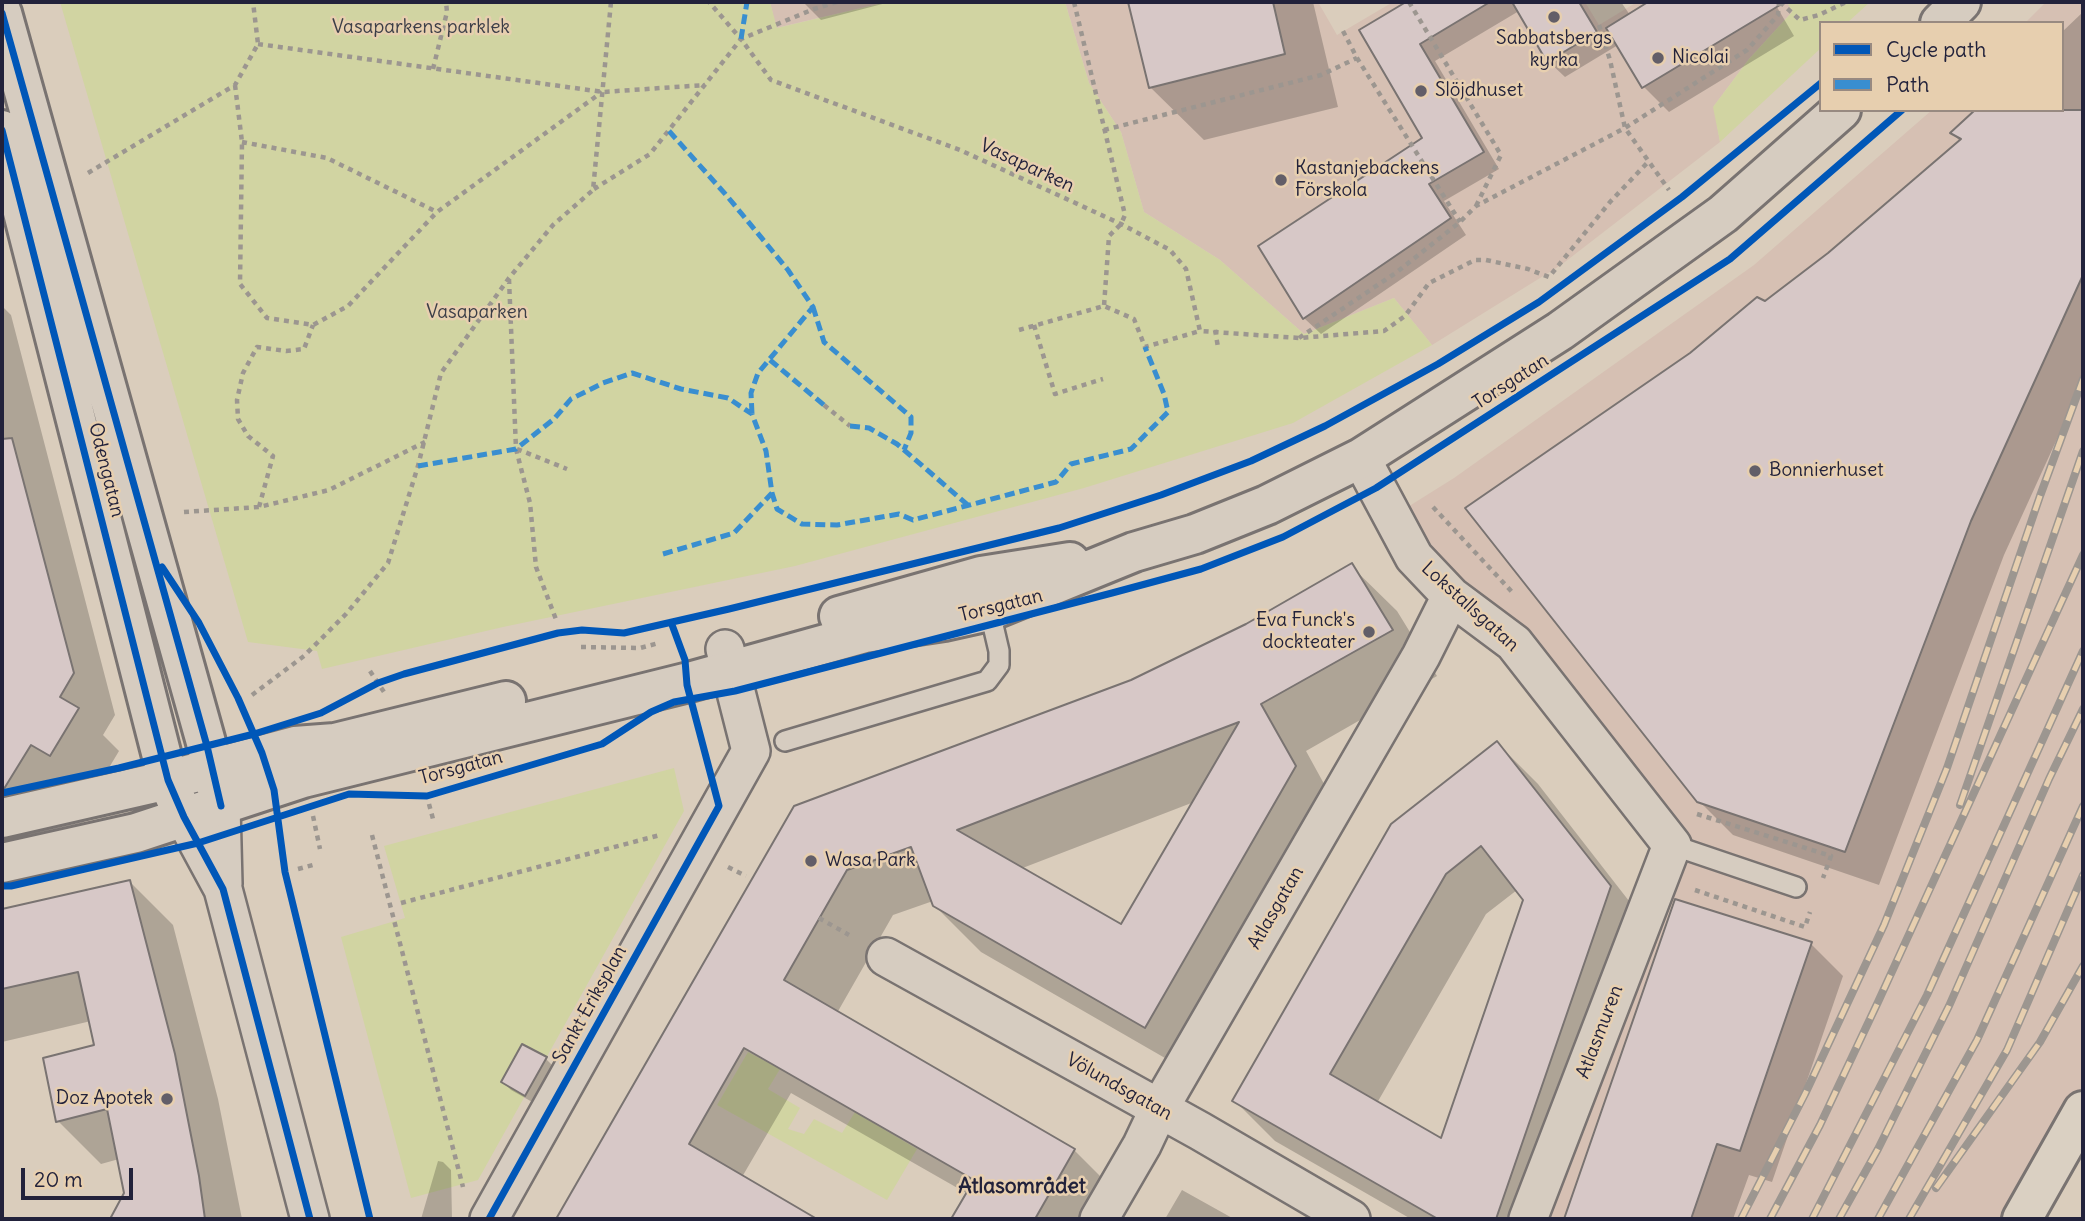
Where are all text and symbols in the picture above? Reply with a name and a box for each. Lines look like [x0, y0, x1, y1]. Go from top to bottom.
marker: Sabbatsbergs kyrka [1546, 9, 1562, 25]
park label: Vasaparkens parklek [332, 17, 510, 39]
legend [1819, 21, 2064, 112]
place label: Sabbatsbergs kyrka [1496, 28, 1612, 72]
text: Cycle path [1886, 36, 1986, 63]
place label: Nicolai [1672, 47, 1729, 69]
marker: Nicolai [1650, 50, 1666, 66]
text: Path [1886, 71, 1929, 98]
place label: Slöjdhuset [1435, 80, 1523, 102]
marker: Slöjdhuset [1413, 83, 1429, 99]
street label: Vasaparken [976, 134, 1078, 198]
place label: Kastanjebackens Förskola [1295, 158, 1439, 202]
marker: Kastanjebackens Förskola [1273, 172, 1289, 188]
park label: Vasaparken [426, 302, 528, 324]
street label: Torsgatan [1469, 349, 1553, 415]
street label: Odengatan [83, 420, 129, 520]
place label: Bonnierhuset [1769, 460, 1884, 482]
marker: Bonnierhuset [1747, 463, 1763, 479]
street label: Lokstallsgatan [1417, 557, 1523, 657]
street label: Torsgatan [957, 585, 1045, 627]
place label: Eva Funck's dockteater [1256, 610, 1355, 654]
marker: Eva Funck's dockteater [1361, 624, 1377, 640]
street label: Torsgatan [417, 746, 505, 790]
place label: Wasa Park [825, 850, 916, 872]
marker: Wasa Park [803, 853, 819, 869]
street label: Atlasgatan [1243, 863, 1309, 953]
street label: Sankt Eriksplan [548, 942, 632, 1068]
street label: Atlasmuren [1572, 982, 1628, 1082]
street label: Völundsgatan [1062, 1049, 1176, 1125]
place label: Doz Apotek [56, 1088, 153, 1110]
marker: Doz Apotek [159, 1091, 175, 1107]
scale bar [24, 1154, 136, 1198]
text: 20 m [34, 1166, 83, 1193]
district label: Atlasområdet [958, 1174, 1086, 1200]

